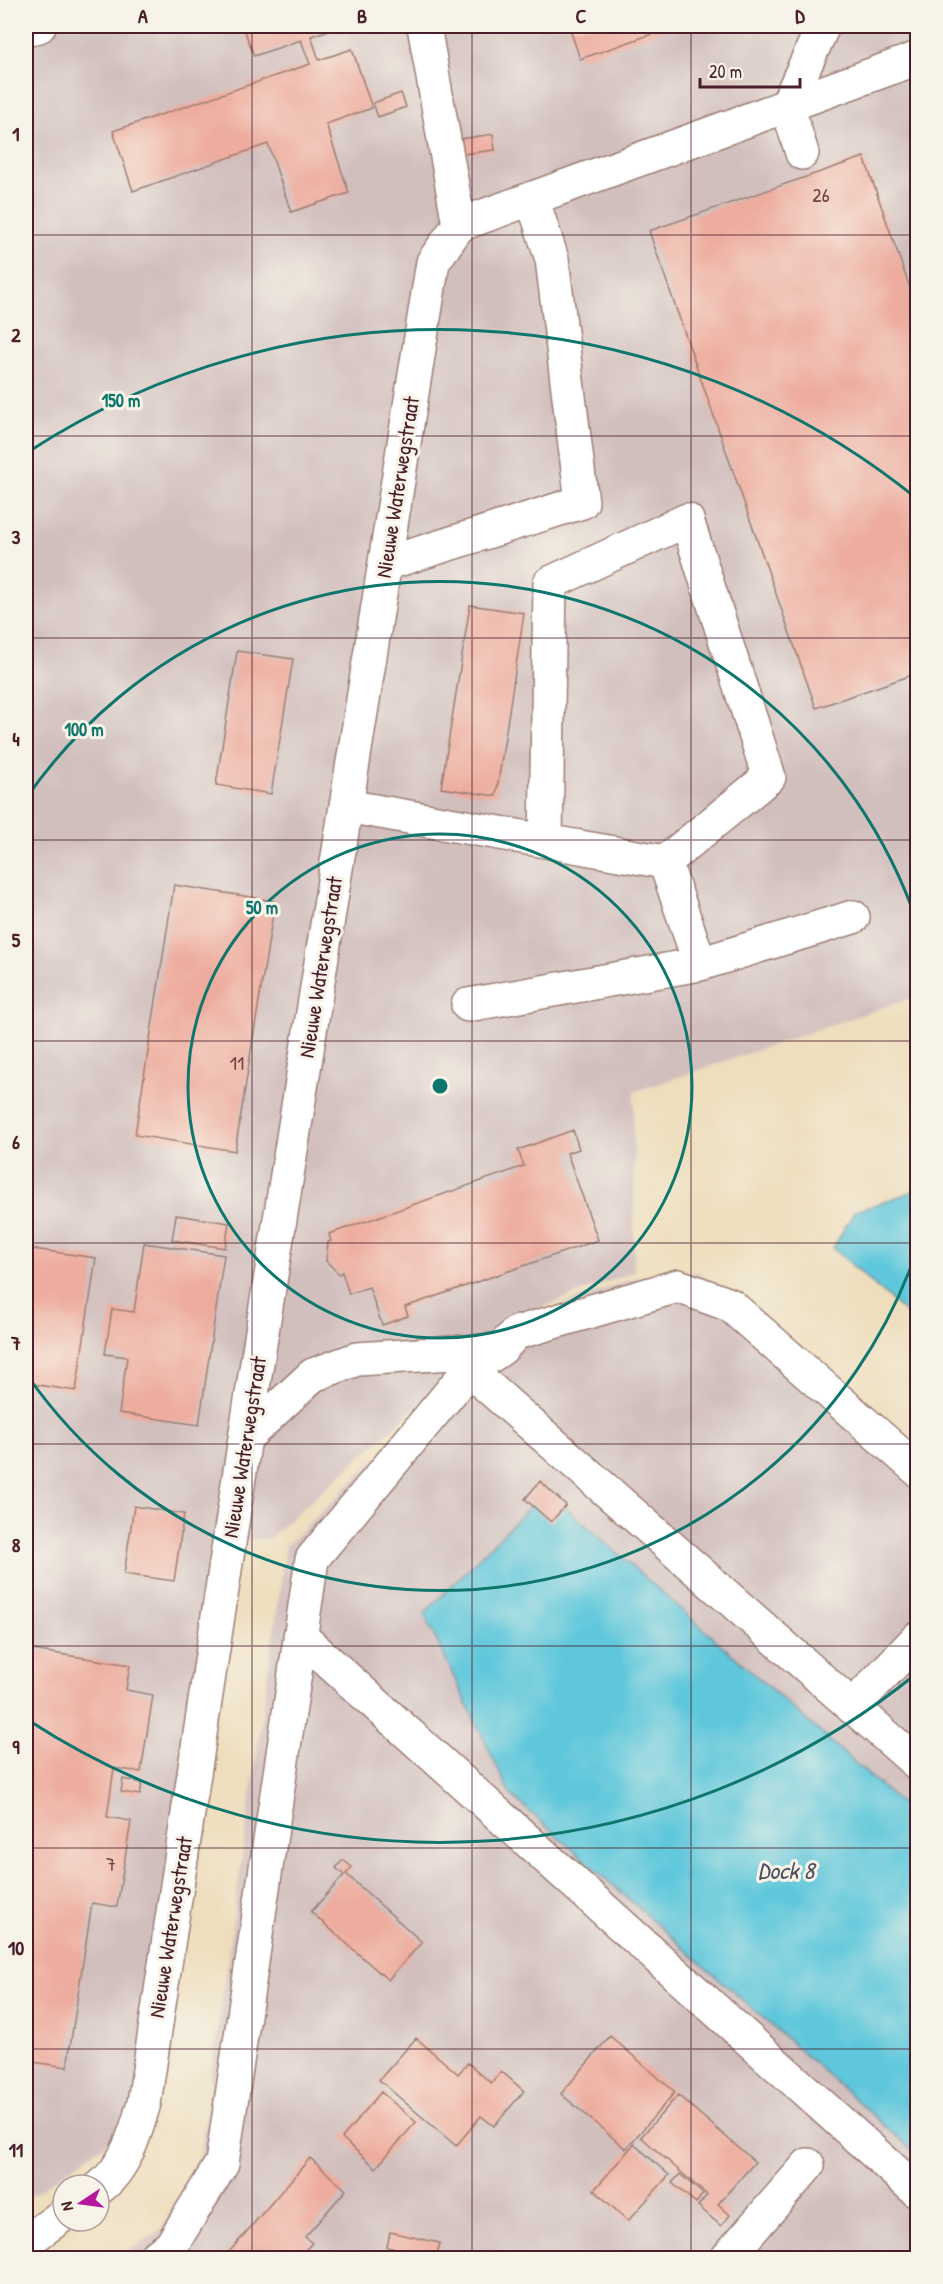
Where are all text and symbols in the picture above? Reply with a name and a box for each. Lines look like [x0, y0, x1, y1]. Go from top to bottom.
text: A [138, 2, 148, 29]
text: B [357, 2, 367, 29]
text: C [576, 2, 587, 29]
text: D [795, 2, 805, 29]
scale bar [700, 51, 800, 89]
text: 20 m [709, 59, 742, 84]
text: 1 [12, 120, 20, 147]
house number: 26 [812, 181, 830, 208]
text: 2 [11, 321, 21, 348]
text: 150 m [102, 388, 140, 413]
street label: Nieuwe Waterwegstraat [368, 394, 426, 580]
text: 3 [12, 523, 21, 550]
text: 100 m [64, 717, 104, 742]
text: 4 [12, 725, 20, 752]
street label: Nieuwe Waterwegstraat [291, 874, 349, 1060]
text: 50 m [246, 895, 278, 920]
text: 5 [12, 926, 21, 953]
house number: 11 [230, 1049, 244, 1076]
centre of rings [430, 1076, 450, 1096]
text: 6 [12, 1128, 20, 1155]
text: 7 [10, 1329, 21, 1356]
street label: Nieuwe Waterwegstraat [215, 1354, 273, 1540]
text: 8 [12, 1531, 21, 1558]
text: 9 [12, 1733, 20, 1760]
street label: Nieuwe Waterwegstraat [141, 1834, 199, 2020]
house number: 7 [106, 1850, 116, 1877]
water label: Dock 8 [758, 1854, 817, 1886]
text: 10 [8, 1934, 24, 1961]
text: 11 [9, 2136, 23, 2163]
north arrow [51, 2173, 111, 2233]
text: N [55, 2199, 78, 2213]

